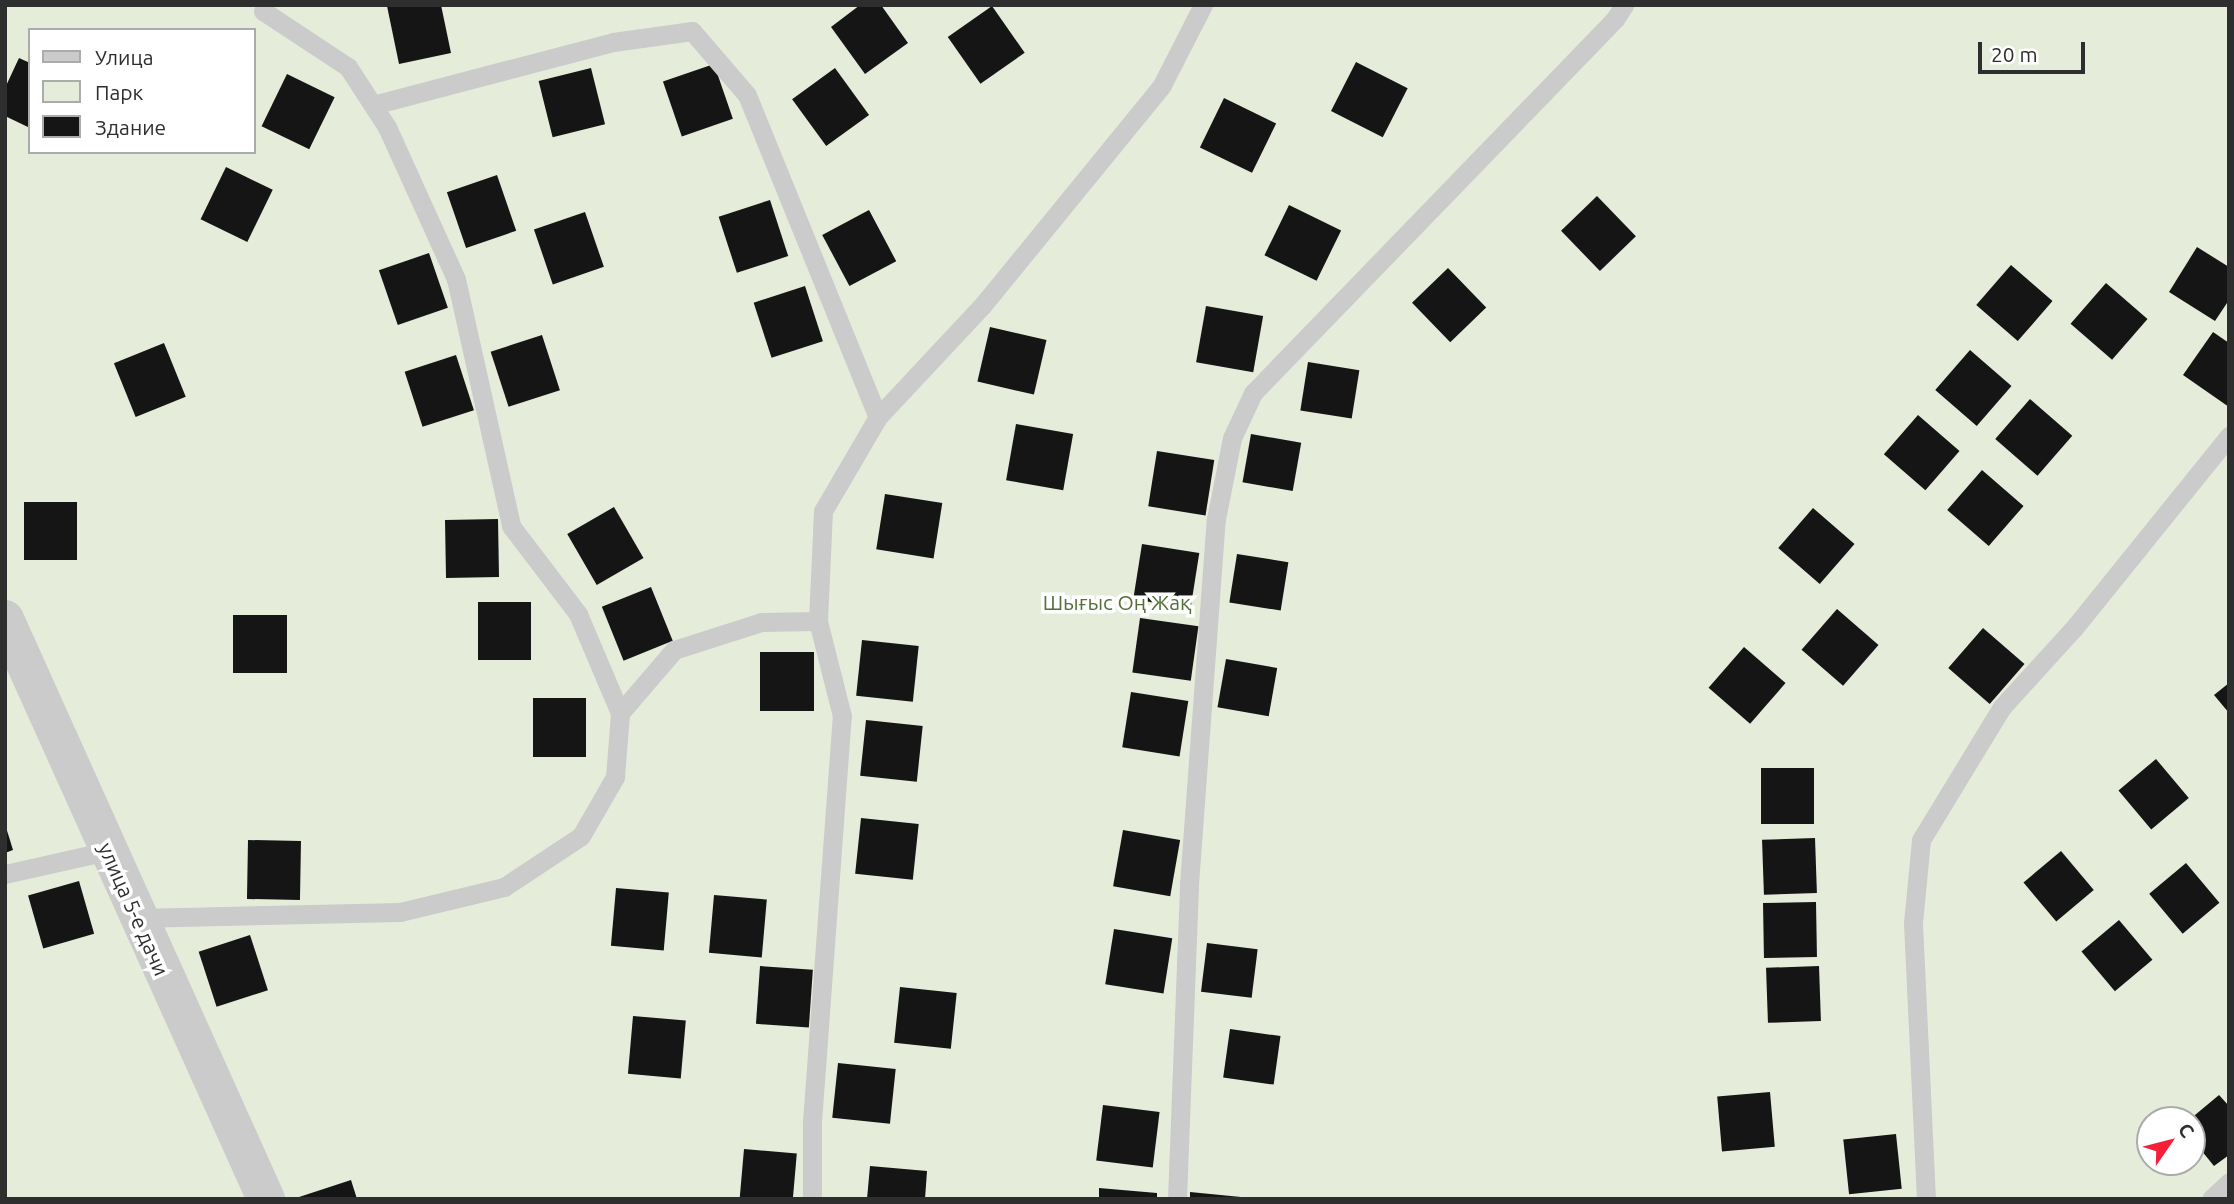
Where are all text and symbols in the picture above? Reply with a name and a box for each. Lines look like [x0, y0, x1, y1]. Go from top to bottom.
legend [28, 28, 256, 154]
scale bar [1982, 28, 2089, 72]
text: 20 m [1991, 42, 2038, 66]
text: Улица [95, 45, 153, 69]
text: Парк [95, 80, 143, 104]
text: Здание [95, 115, 166, 139]
park label: Шығыс Оң Жақ [1043, 589, 1191, 615]
street label: улица 5-е дачи [93, 838, 175, 980]
north arrow [2136, 1106, 2206, 1176]
text: С [2174, 1119, 2199, 1141]

